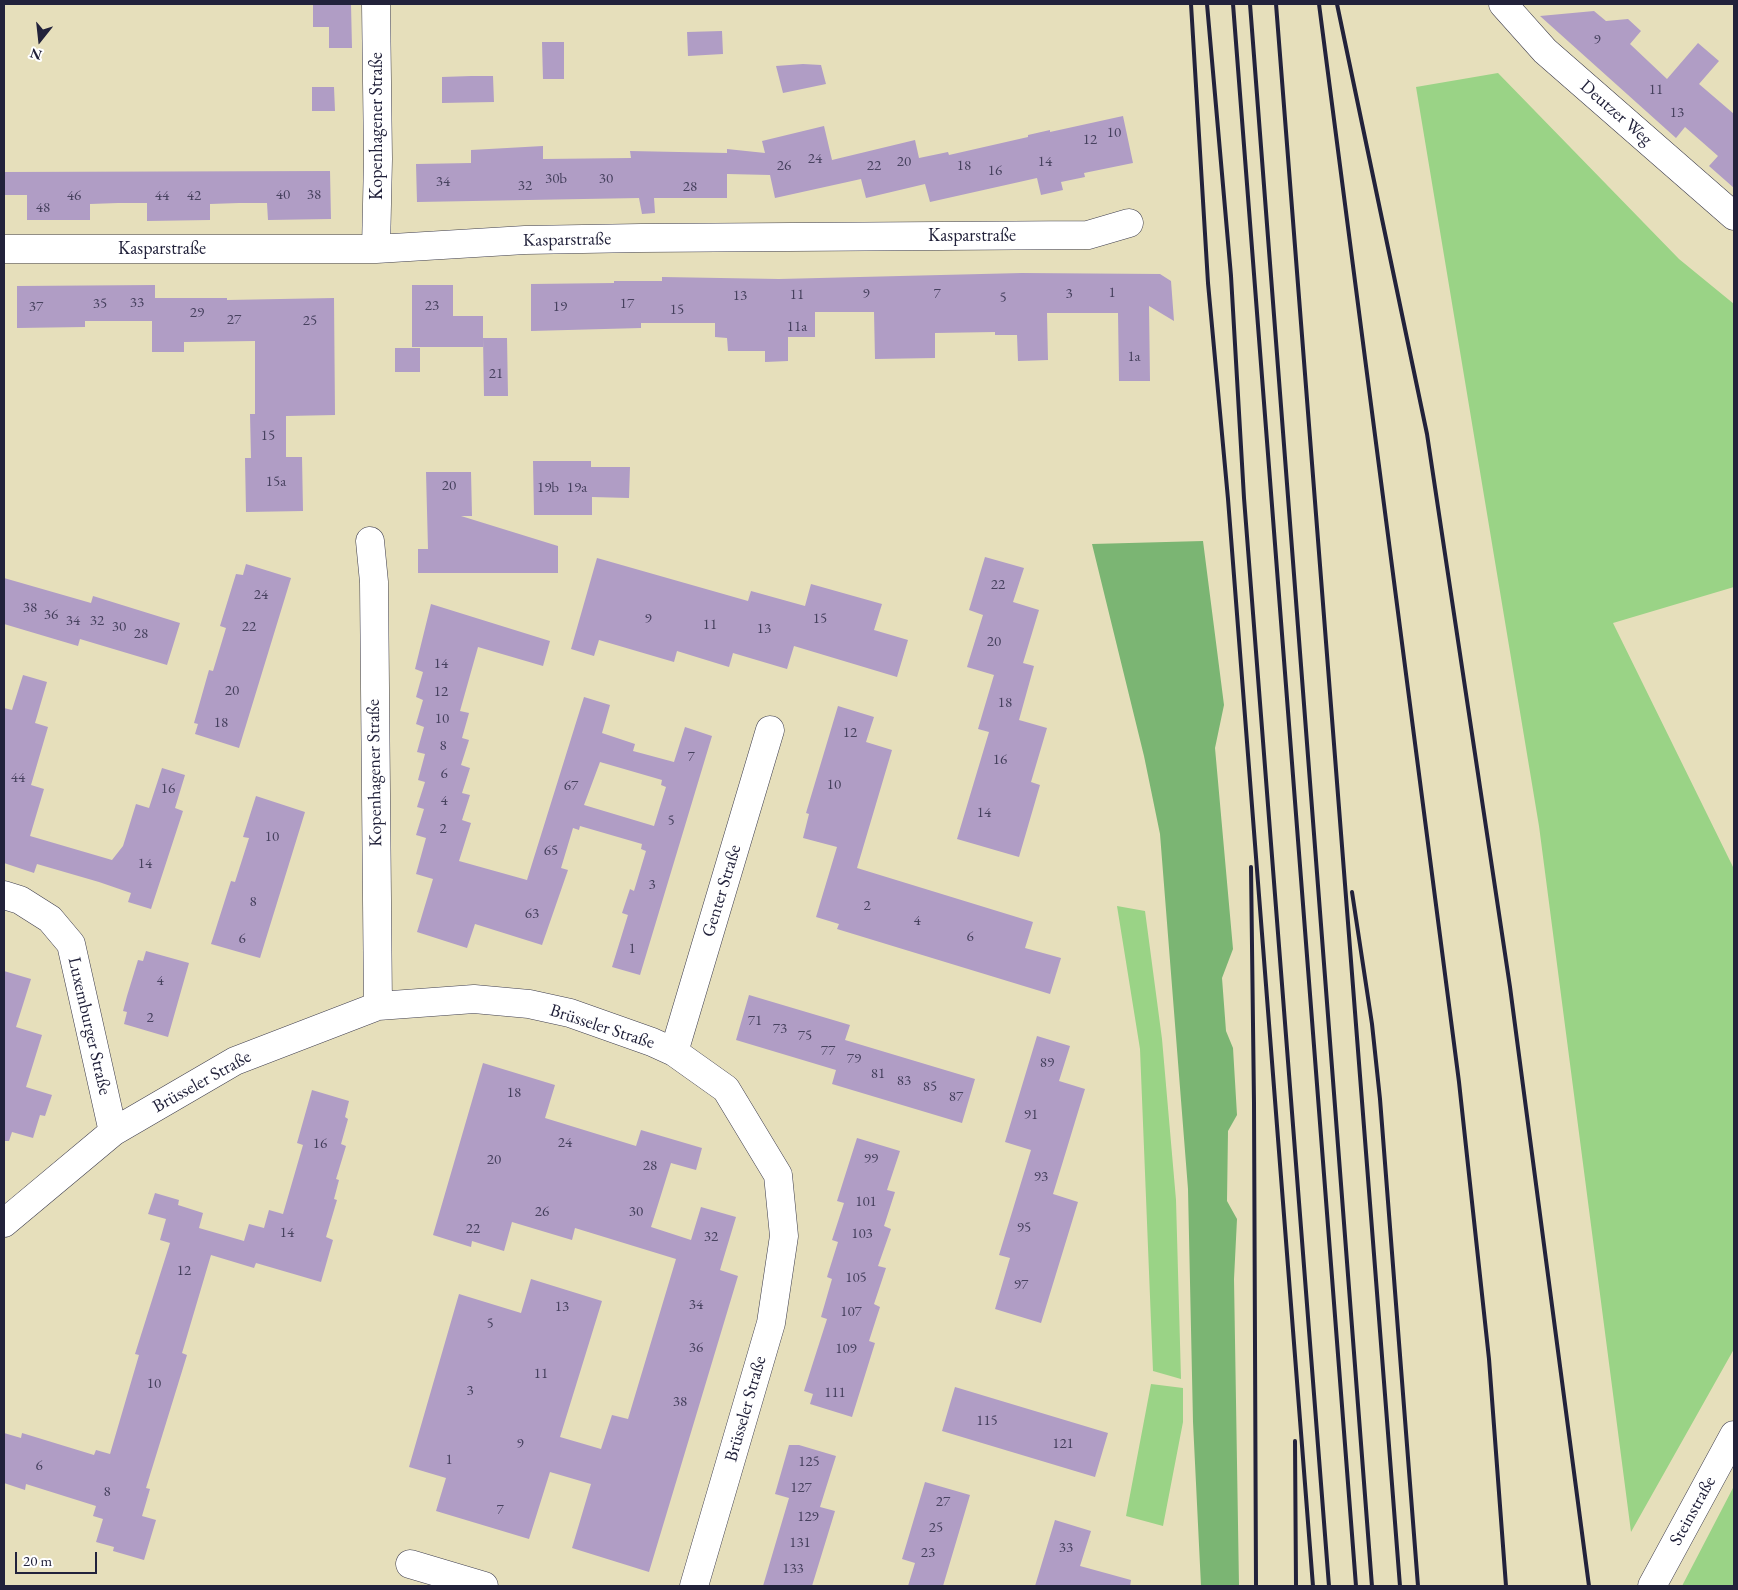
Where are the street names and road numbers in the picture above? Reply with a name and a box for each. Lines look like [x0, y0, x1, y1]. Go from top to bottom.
street label: Kopenhagener Straße [366, 52, 388, 200]
street label: Deutzer Weg [1575, 76, 1657, 150]
street label: Kasparstraße [928, 225, 1016, 247]
street label: Kasparstraße [523, 228, 611, 252]
street label: Kasparstraße [118, 238, 206, 260]
street label: Kopenhagener Straße [363, 699, 387, 847]
street label: Genter Straße [698, 842, 746, 940]
street label: Luxemburger Straße [63, 955, 115, 1097]
street label: Brüsseler Straße [547, 1000, 657, 1054]
street label: Brüsseler Straße [149, 1046, 255, 1118]
street label: Brüsseler Straße [721, 1354, 771, 1464]
street label: Steinstraße [1665, 1473, 1721, 1549]

